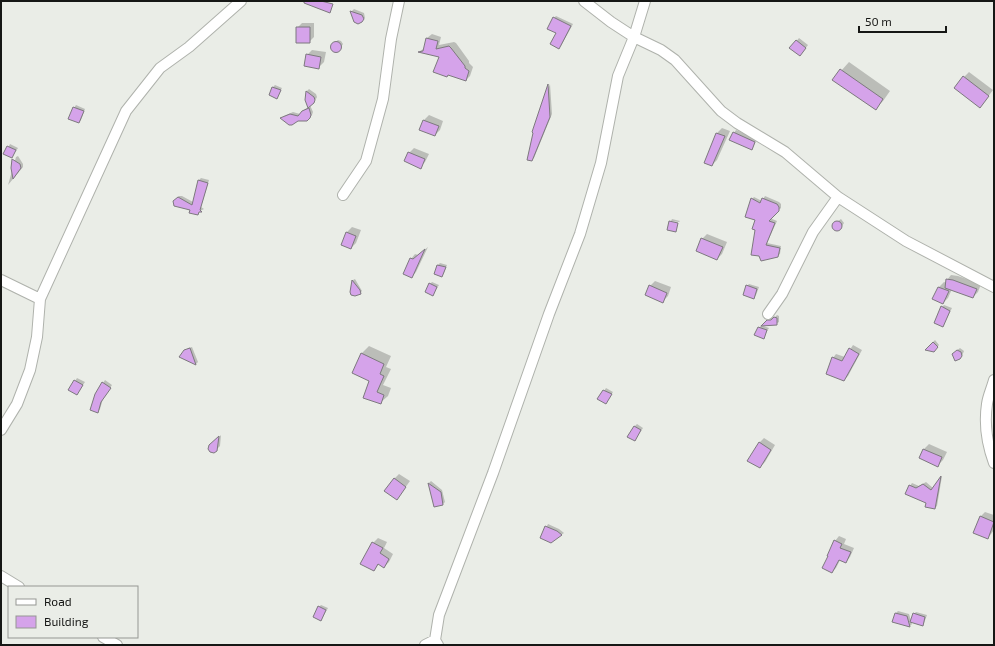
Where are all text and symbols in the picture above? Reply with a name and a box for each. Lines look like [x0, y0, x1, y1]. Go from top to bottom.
scale bar [859, 8, 946, 34]
text: 50 m [865, 14, 892, 28]
legend [8, 586, 138, 638]
text: Road [44, 594, 72, 608]
text: Building [44, 614, 89, 628]

